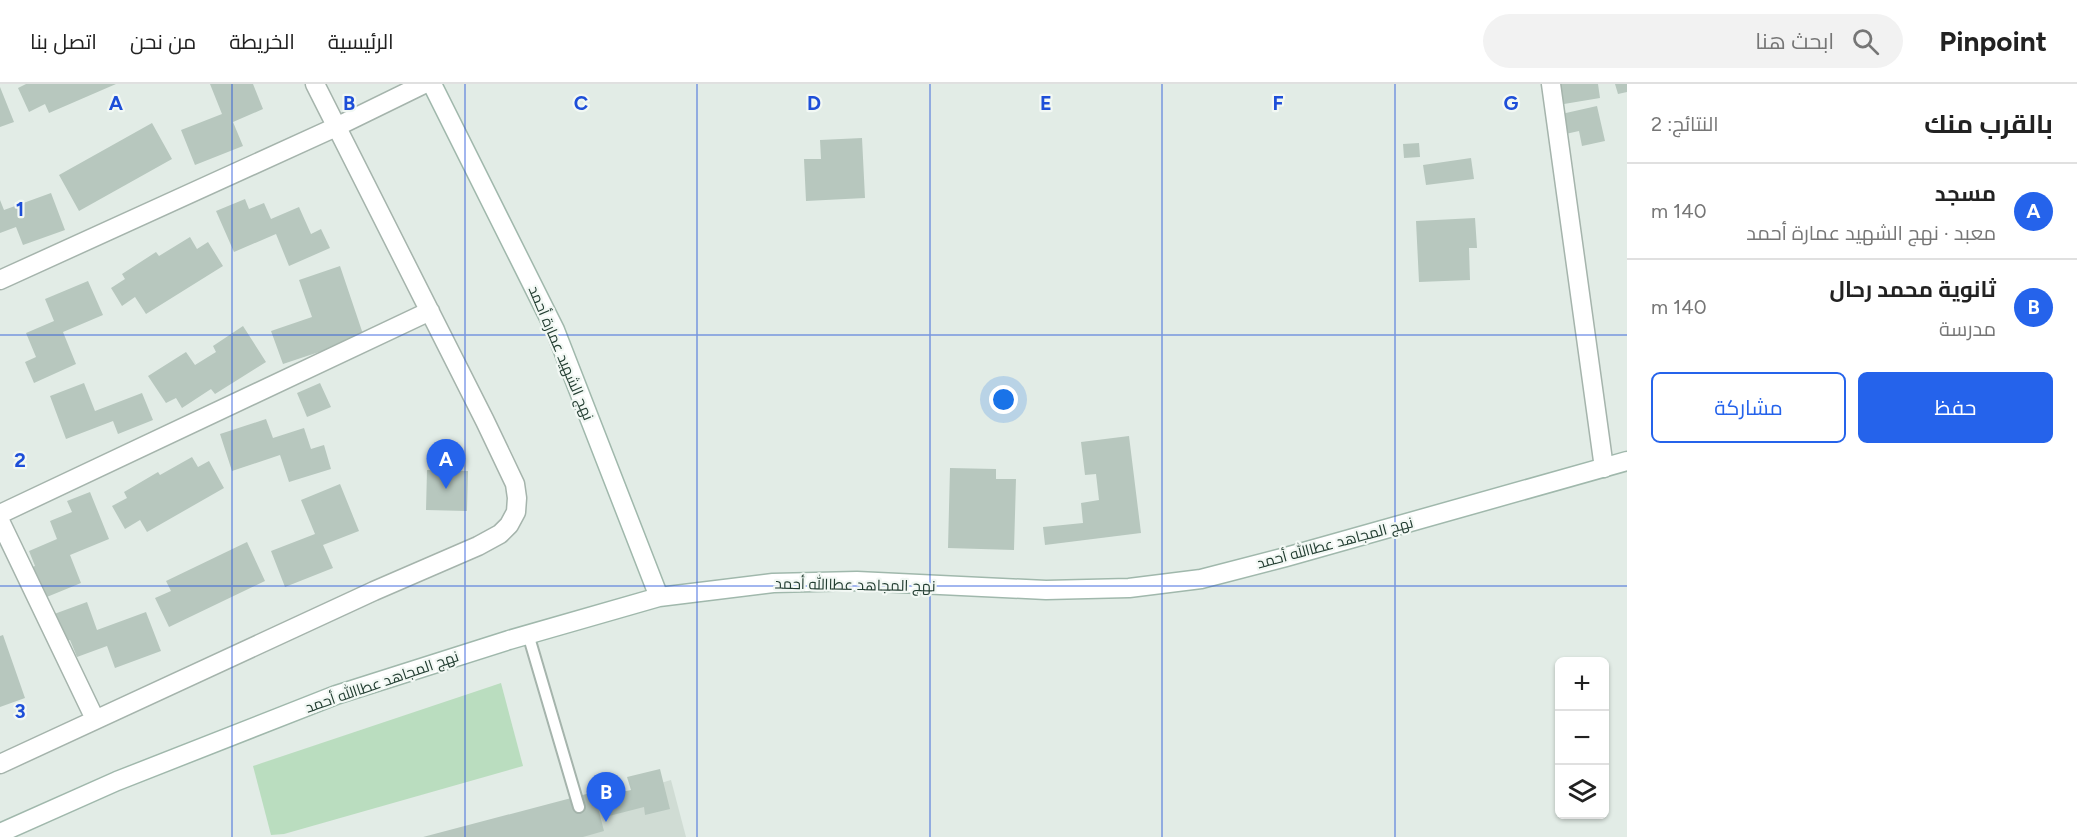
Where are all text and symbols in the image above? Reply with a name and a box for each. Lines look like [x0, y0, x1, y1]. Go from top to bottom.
search box [1483, 14, 1903, 68]
text: Pinpoint [1939, 24, 2047, 58]
icon: search [1849, 25, 1882, 58]
text: ابحث هنا [1755, 28, 1834, 55]
text: اتصل بنا [30, 29, 97, 54]
text: من نحن [130, 29, 196, 54]
text: الخريطة [229, 29, 295, 54]
text: الرئيسية [328, 29, 394, 54]
text: A [109, 91, 124, 115]
text: B [343, 91, 355, 115]
text: C [574, 91, 588, 115]
text: D [807, 91, 821, 115]
text: E [1040, 91, 1052, 115]
text: F [1272, 91, 1284, 115]
text: G [1504, 91, 1519, 115]
text: بالقرب منك [1924, 108, 2053, 140]
text: النتائج: 2 [1651, 112, 1719, 136]
text: مسجد [1935, 180, 1996, 207]
text: 1 [16, 197, 24, 221]
text: 140 m [1651, 199, 1706, 223]
text: A [2026, 199, 2041, 223]
text: معبد · نهج الشهيد عمارة أحمد [1746, 221, 1996, 245]
text: ثانوية محمد رحال [1830, 276, 1996, 303]
street label: نهج الشهيد عمارة أحمد [523, 283, 598, 424]
text: 140 m [1651, 295, 1706, 319]
text: B [2027, 295, 2040, 319]
text: مدرسة [1939, 317, 1996, 341]
button: مشاركة [1651, 372, 1846, 443]
button: حفظ [1858, 372, 2053, 443]
your location [989, 385, 1018, 414]
pin: A [426, 440, 466, 489]
text: 2 [14, 448, 26, 472]
street label: نهج المجاهد عطاالله أحمد [1255, 512, 1416, 574]
street label: نهج المجاهد عطاالله أحمد [774, 574, 936, 597]
street label: نهج المجاهد عطاالله أحمد [303, 646, 462, 719]
map controls [1555, 657, 1609, 819]
button: + [1555, 657, 1609, 711]
text: 3 [14, 699, 26, 723]
button: − [1555, 711, 1609, 765]
button: layers [1555, 765, 1609, 819]
pin: B [586, 772, 626, 822]

